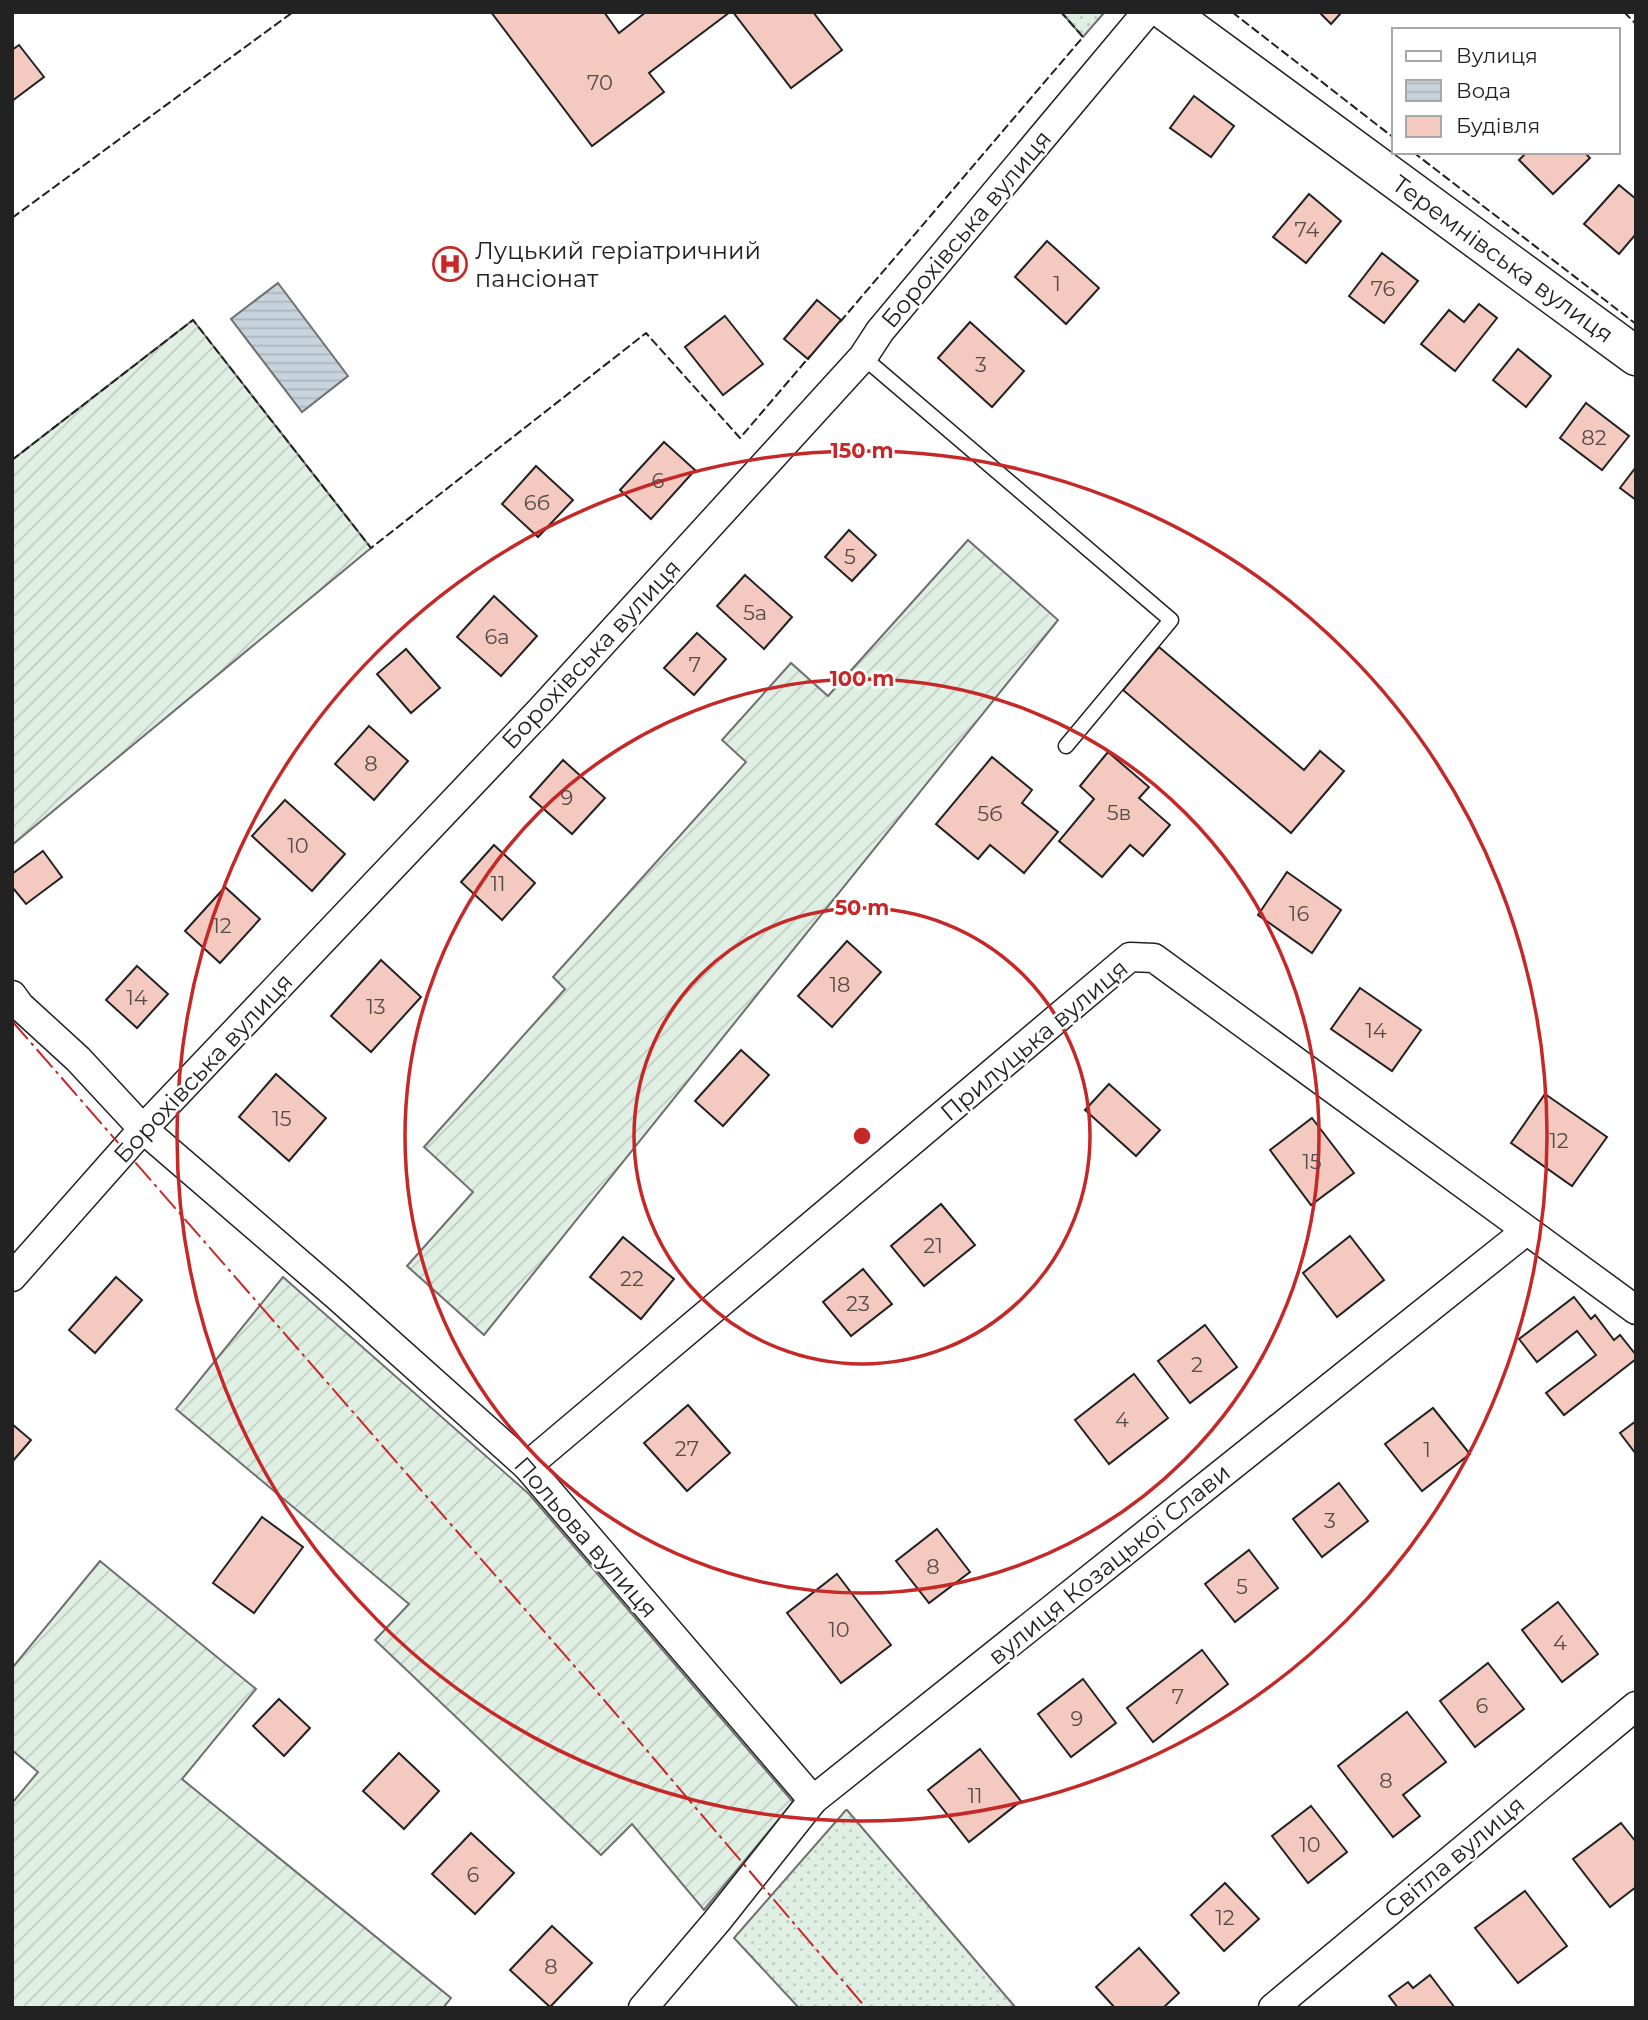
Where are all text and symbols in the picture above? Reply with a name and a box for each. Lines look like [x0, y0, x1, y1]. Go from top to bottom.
legend [1392, 28, 1620, 154]
text: Вулиця [1456, 43, 1538, 68]
house number: 70 [587, 70, 613, 95]
text: Вода [1456, 78, 1511, 103]
text: Будівля [1456, 113, 1540, 138]
street label: Борохівська вулиця [875, 124, 1057, 334]
street label: Теремнівська вулиця [1387, 169, 1619, 349]
house number: 74 [1295, 217, 1320, 242]
place label: Луцький геріатричний пансіонат [475, 236, 761, 293]
hospital icon: Луцький геріатричний пансіонат [431, 245, 469, 283]
house number: 1 [1053, 271, 1061, 296]
house number: 76 [1371, 276, 1396, 301]
house number: 3 [975, 352, 987, 377]
house number: 82 [1581, 425, 1607, 450]
text: 150 m [831, 438, 893, 463]
house number: 6 [652, 468, 665, 493]
house number: 6б [524, 490, 550, 515]
house number: 5 [844, 544, 856, 569]
street label: Борохівська вулиця [496, 553, 686, 755]
house number: 5а [743, 600, 767, 625]
house number: 6а [484, 624, 510, 649]
house number: 7 [689, 652, 701, 677]
text: 100 m [830, 666, 894, 691]
house number: 8 [364, 751, 378, 776]
house number: 9 [561, 785, 573, 810]
house number: 5в [1107, 800, 1131, 825]
house number: 5б [977, 801, 1003, 826]
house number: 10 [287, 833, 309, 858]
house number: 11 [490, 871, 506, 896]
text: 50 m [835, 895, 889, 920]
house number: 16 [1289, 901, 1309, 926]
house number: 12 [212, 913, 232, 938]
street label: Прилуцька вулиця [935, 953, 1133, 1127]
street label: Борохівська вулиця [108, 967, 298, 1169]
house number: 18 [830, 972, 850, 997]
house number: 14 [126, 985, 148, 1010]
house number: 13 [366, 994, 386, 1019]
house number: 14 [1365, 1018, 1387, 1043]
house number: 15 [272, 1106, 292, 1131]
centre of rings [850, 1124, 874, 1148]
house number: 12 [1549, 1128, 1569, 1153]
house number: 15 [1302, 1149, 1322, 1174]
house number: 21 [923, 1233, 943, 1258]
house number: 22 [620, 1266, 644, 1291]
house number: 23 [846, 1291, 870, 1316]
house number: 2 [1191, 1352, 1203, 1377]
house number: 4 [1115, 1407, 1129, 1432]
house number: 27 [675, 1436, 699, 1461]
house number: 1 [1423, 1437, 1431, 1462]
street label: Польова вулиця [508, 1451, 664, 1623]
street label: вулиця Козацької Слави [982, 1457, 1236, 1671]
house number: 3 [1324, 1508, 1336, 1533]
house number: 8 [926, 1554, 940, 1579]
house number: 5 [1236, 1574, 1248, 1599]
house number: 10 [828, 1617, 850, 1642]
house number: 4 [1553, 1630, 1567, 1655]
house number: 7 [1172, 1684, 1184, 1709]
house number: 6 [1476, 1693, 1489, 1718]
house number: 9 [1071, 1706, 1083, 1731]
house number: 8 [1379, 1768, 1393, 1793]
house number: 11 [967, 1783, 983, 1808]
street label: Світла вулиця [1378, 1790, 1530, 1924]
house number: 10 [1299, 1832, 1321, 1857]
house number: 6 [467, 1862, 480, 1887]
house number: 12 [1215, 1905, 1235, 1930]
house number: 8 [544, 1954, 558, 1979]

